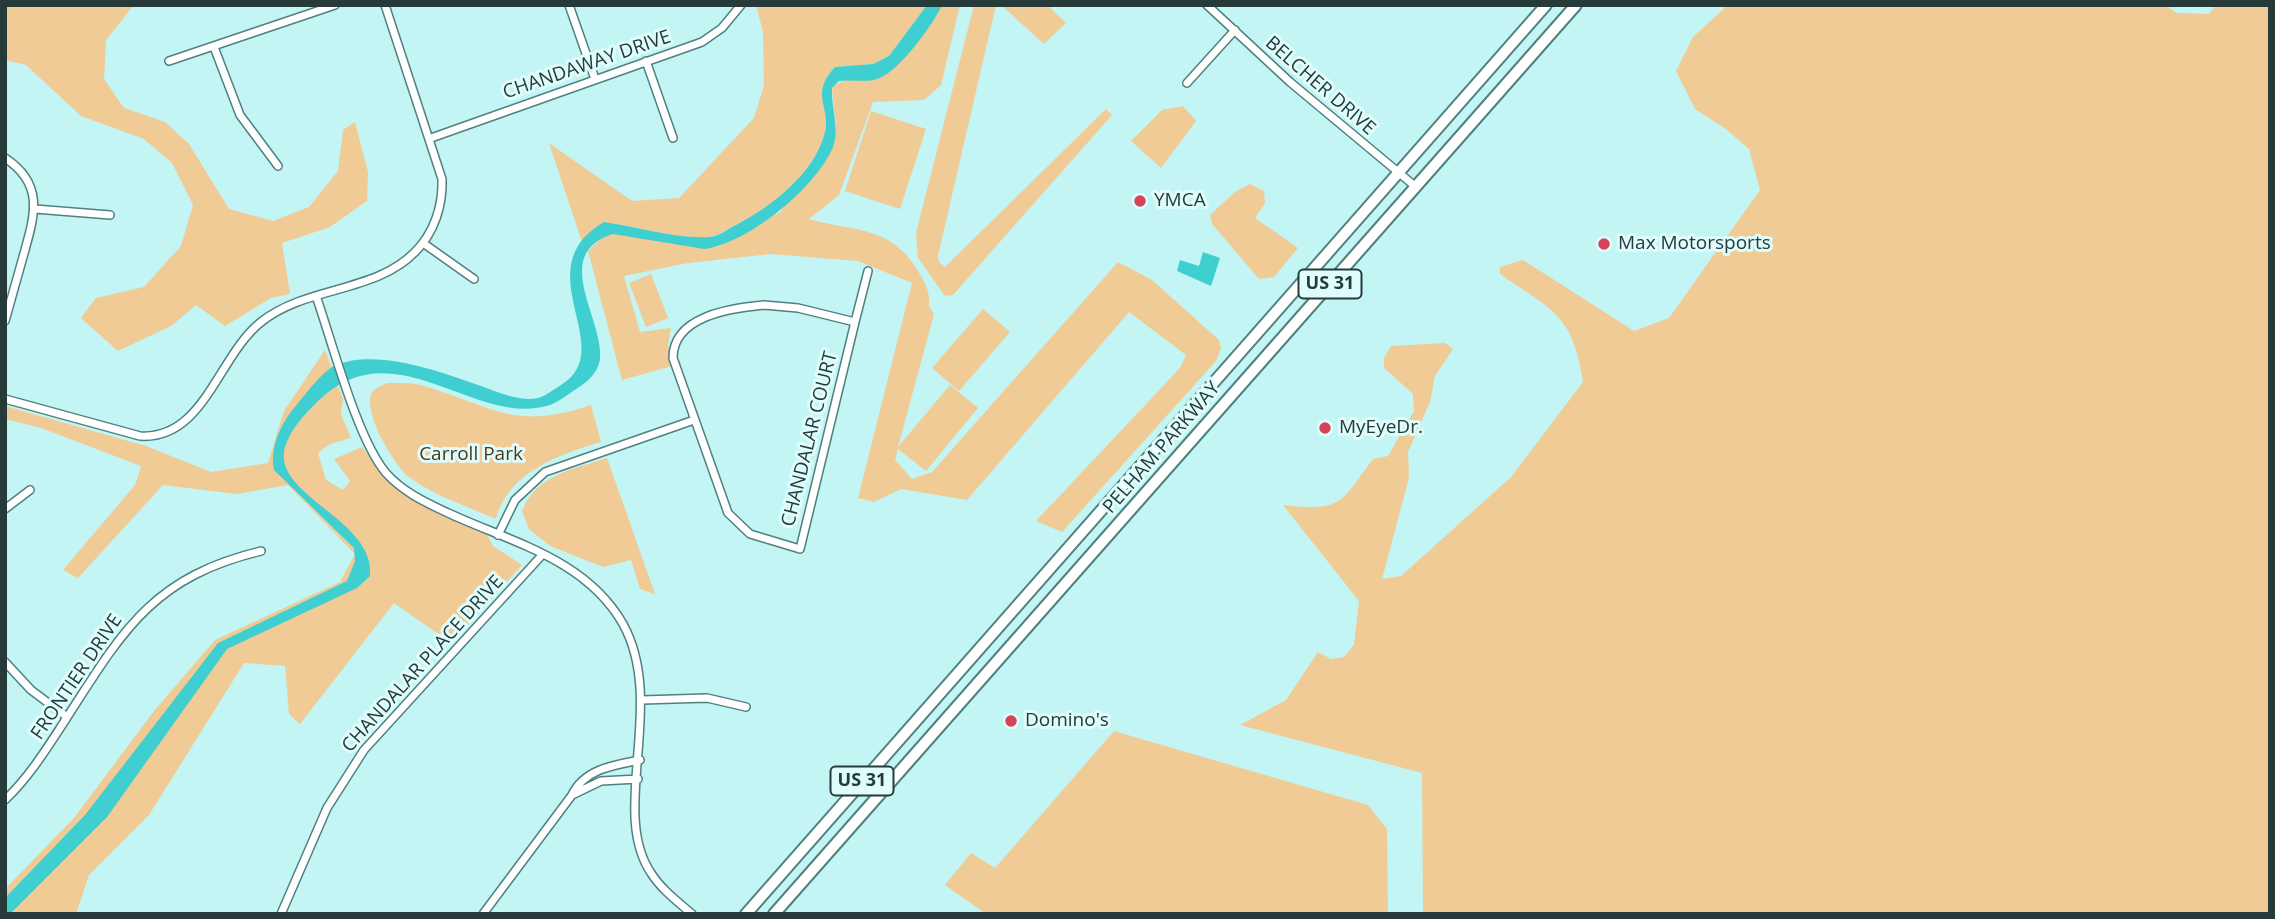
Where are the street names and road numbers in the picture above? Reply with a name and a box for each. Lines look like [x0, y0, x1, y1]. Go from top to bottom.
street label: CHANDAWAY DRIVE [500, 26, 674, 104]
street label: BELCHER DRIVE [1260, 32, 1380, 140]
road number: US 31 [1298, 270, 1362, 298]
street label: CHANDALAR COURT [777, 349, 843, 529]
street label: PELHAM PARKWAY [1099, 378, 1225, 518]
street label: CHANDALAR PLACE DRIVE [338, 571, 508, 757]
street label: FRONTIER DRIVE [27, 610, 127, 744]
road number: US 31 [830, 766, 894, 796]

